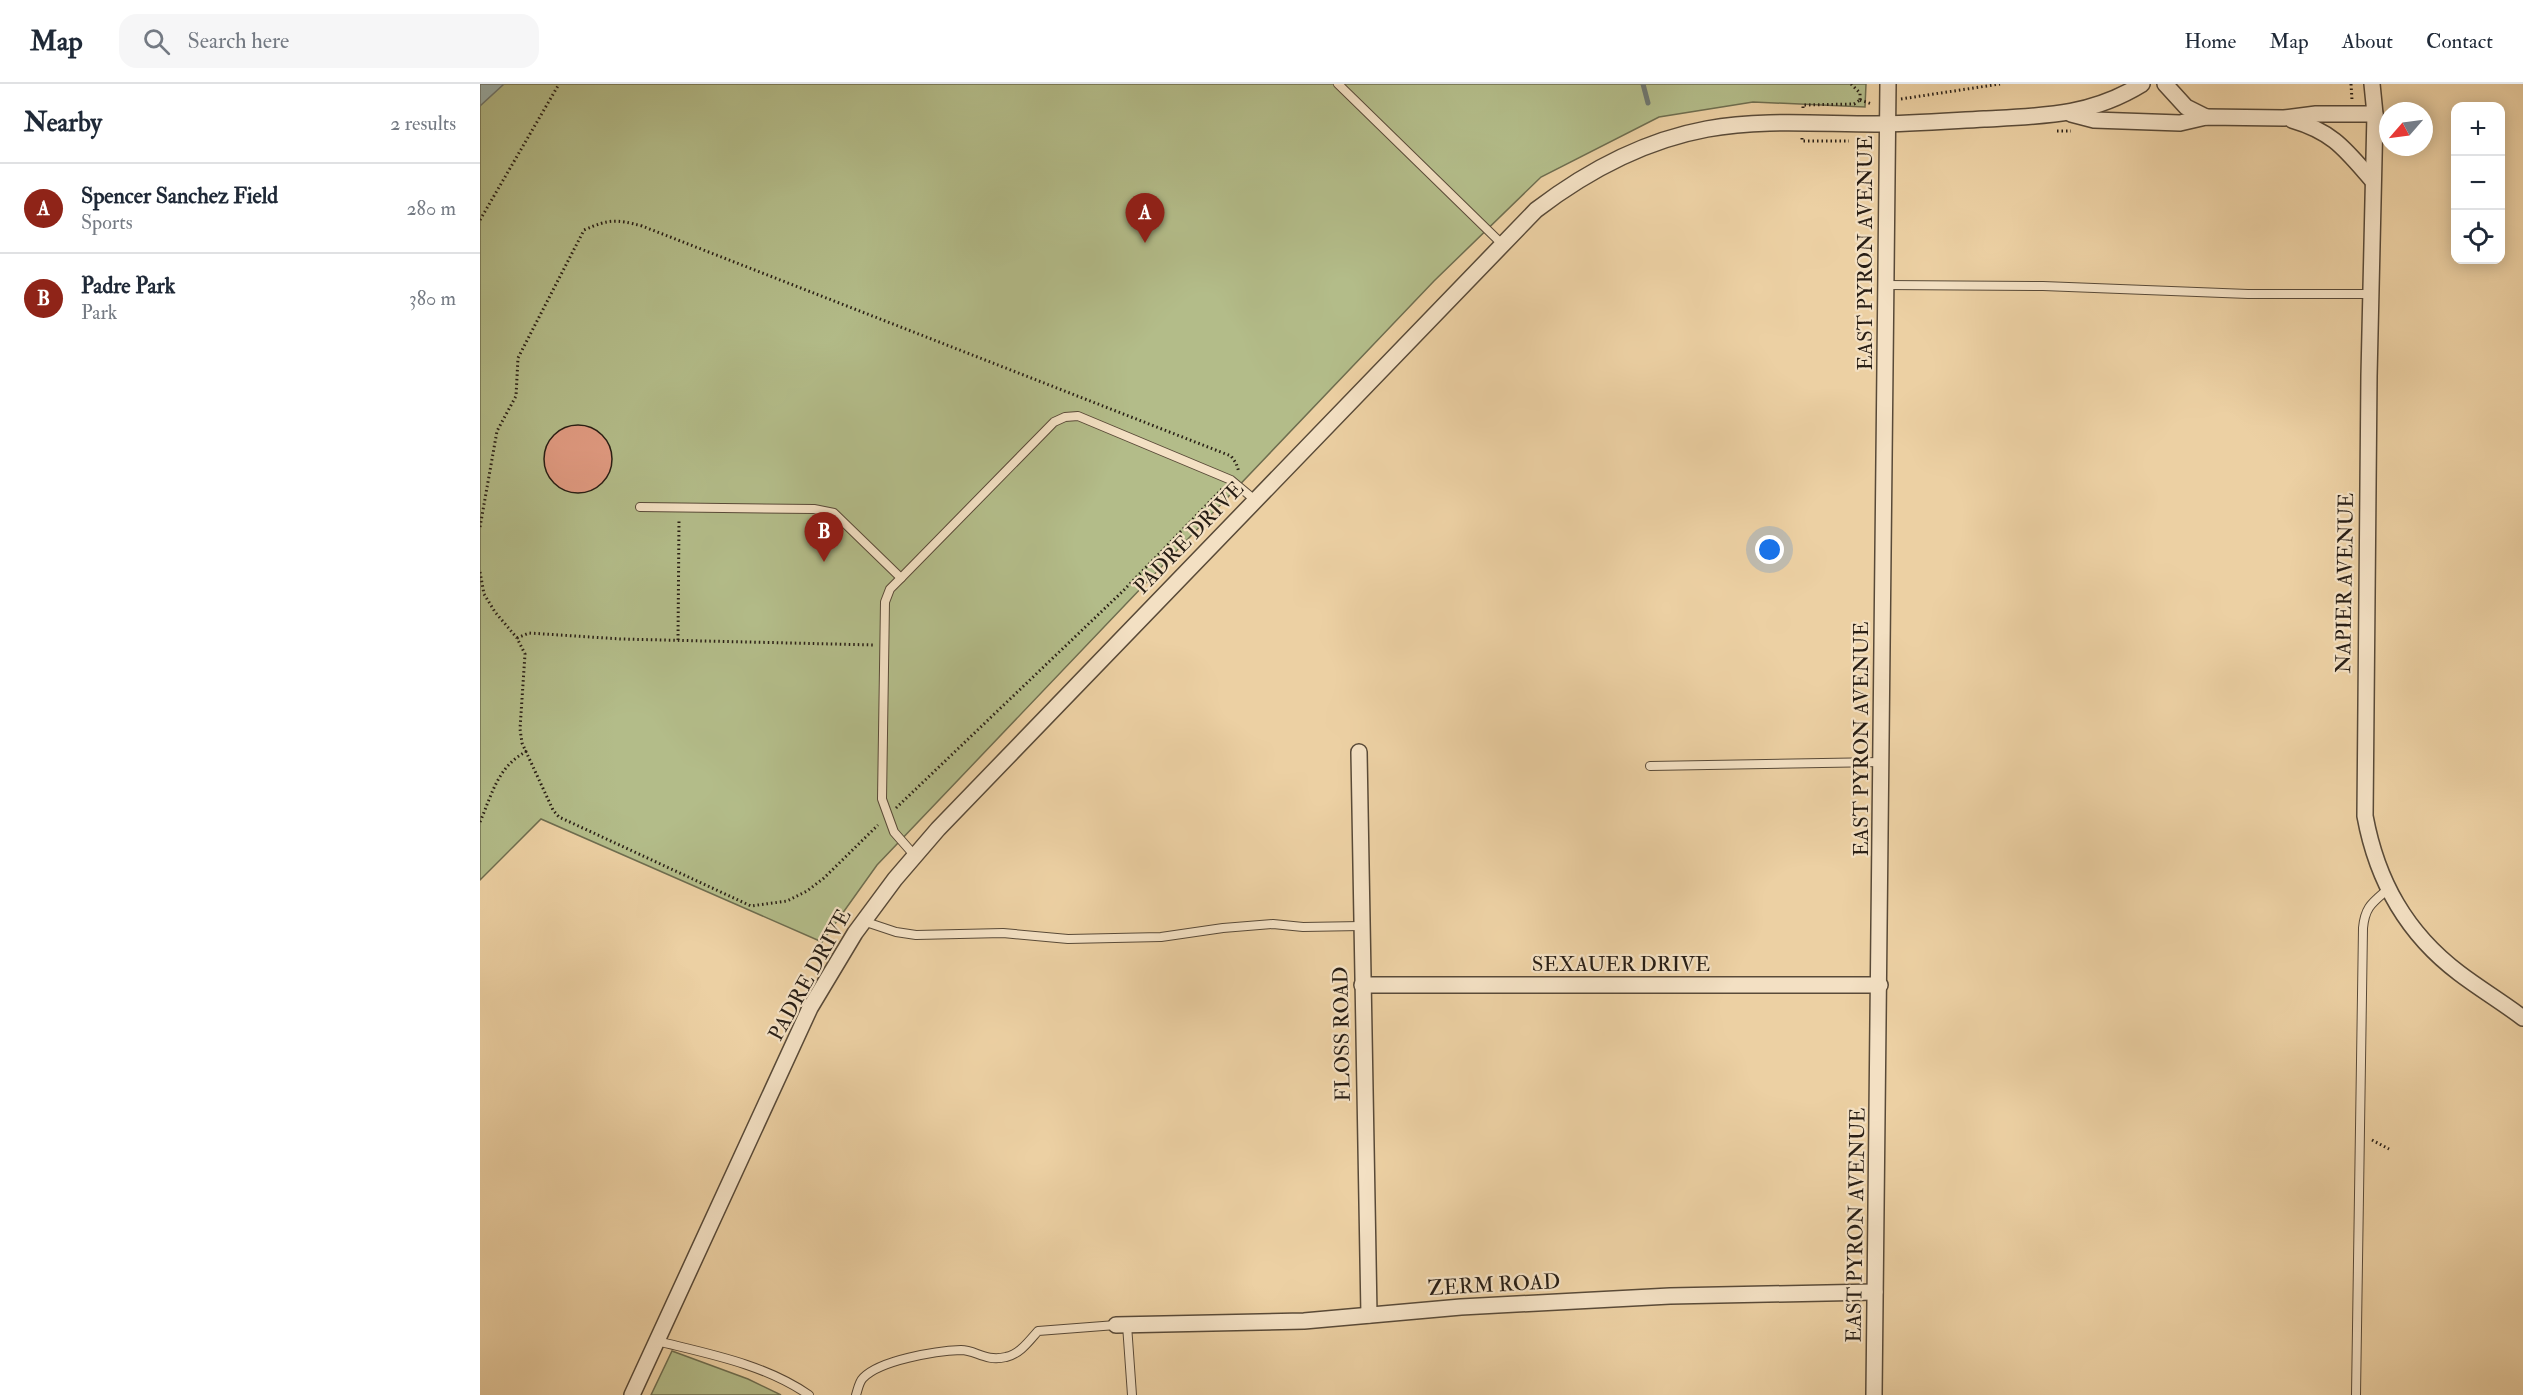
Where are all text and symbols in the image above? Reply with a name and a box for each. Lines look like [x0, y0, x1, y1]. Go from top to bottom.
search box [119, 14, 539, 68]
text: Map [30, 24, 83, 59]
icon: search [140, 25, 173, 58]
text: Search here [188, 27, 289, 55]
text: Home [2184, 28, 2236, 55]
text: Map [2269, 28, 2309, 55]
text: About [2342, 28, 2393, 55]
text: Contact [2426, 28, 2493, 55]
north arrow [2379, 102, 2433, 156]
map controls [2451, 102, 2505, 264]
button: + [2451, 102, 2505, 156]
text: Nearby [24, 107, 102, 139]
text: 2 results [390, 111, 456, 136]
street label: EAST PYRON AVENUE [1852, 135, 1879, 371]
button: − [2451, 156, 2505, 210]
text: Spencer Sanchez Field [81, 182, 278, 210]
pin: A [1126, 194, 1164, 243]
text: A [37, 196, 50, 221]
text: 280 m [406, 196, 456, 221]
text: Sports [81, 210, 133, 235]
button: locate [2451, 210, 2505, 264]
text: Padre Park [81, 272, 175, 300]
text: B [37, 286, 50, 311]
text: 380 m [409, 286, 456, 311]
text: Park [81, 300, 117, 325]
street label: PADRE DRIVE [1128, 476, 1250, 600]
street label: NAPIER AVENUE [2330, 492, 2360, 674]
pin: B [804, 512, 844, 562]
your location [1755, 535, 1784, 564]
street label: EAST PYRON AVENUE [1848, 621, 1875, 857]
street label: PADRE DRIVE [763, 904, 857, 1046]
street label: SEXAUER DRIVE [1532, 951, 1710, 978]
street label: FLOSS ROAD [1327, 966, 1357, 1102]
street label: EAST PYRON AVENUE [1840, 1107, 1872, 1343]
street label: ZERM ROAD [1427, 1268, 1561, 1302]

